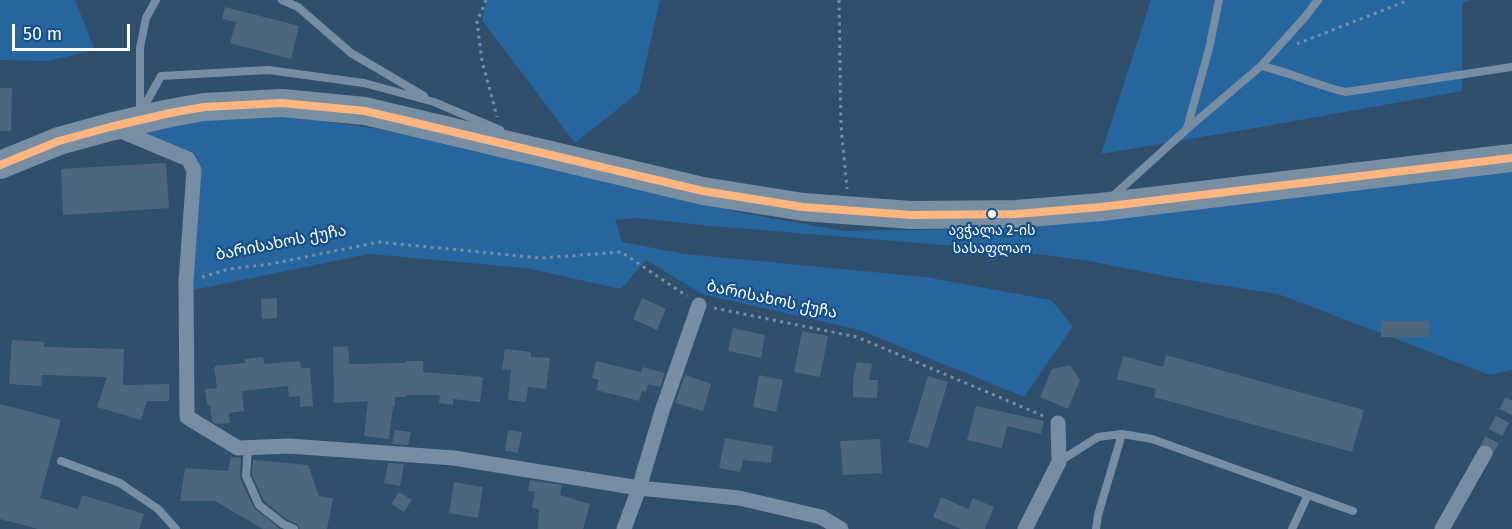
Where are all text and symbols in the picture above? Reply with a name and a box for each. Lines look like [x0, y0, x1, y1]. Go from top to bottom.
scale bar [15, 12, 134, 50]
text: 50 m [23, 23, 62, 45]
marker: ავჭალა 2-ის სასაფლაო [986, 208, 998, 220]
street label: ბარისახოს ქუჩა [214, 221, 348, 265]
place label: ავჭალა 2-ის სასაფლაო [949, 223, 1035, 256]
street label: ბარისახოს ქუჩა [705, 277, 839, 323]

